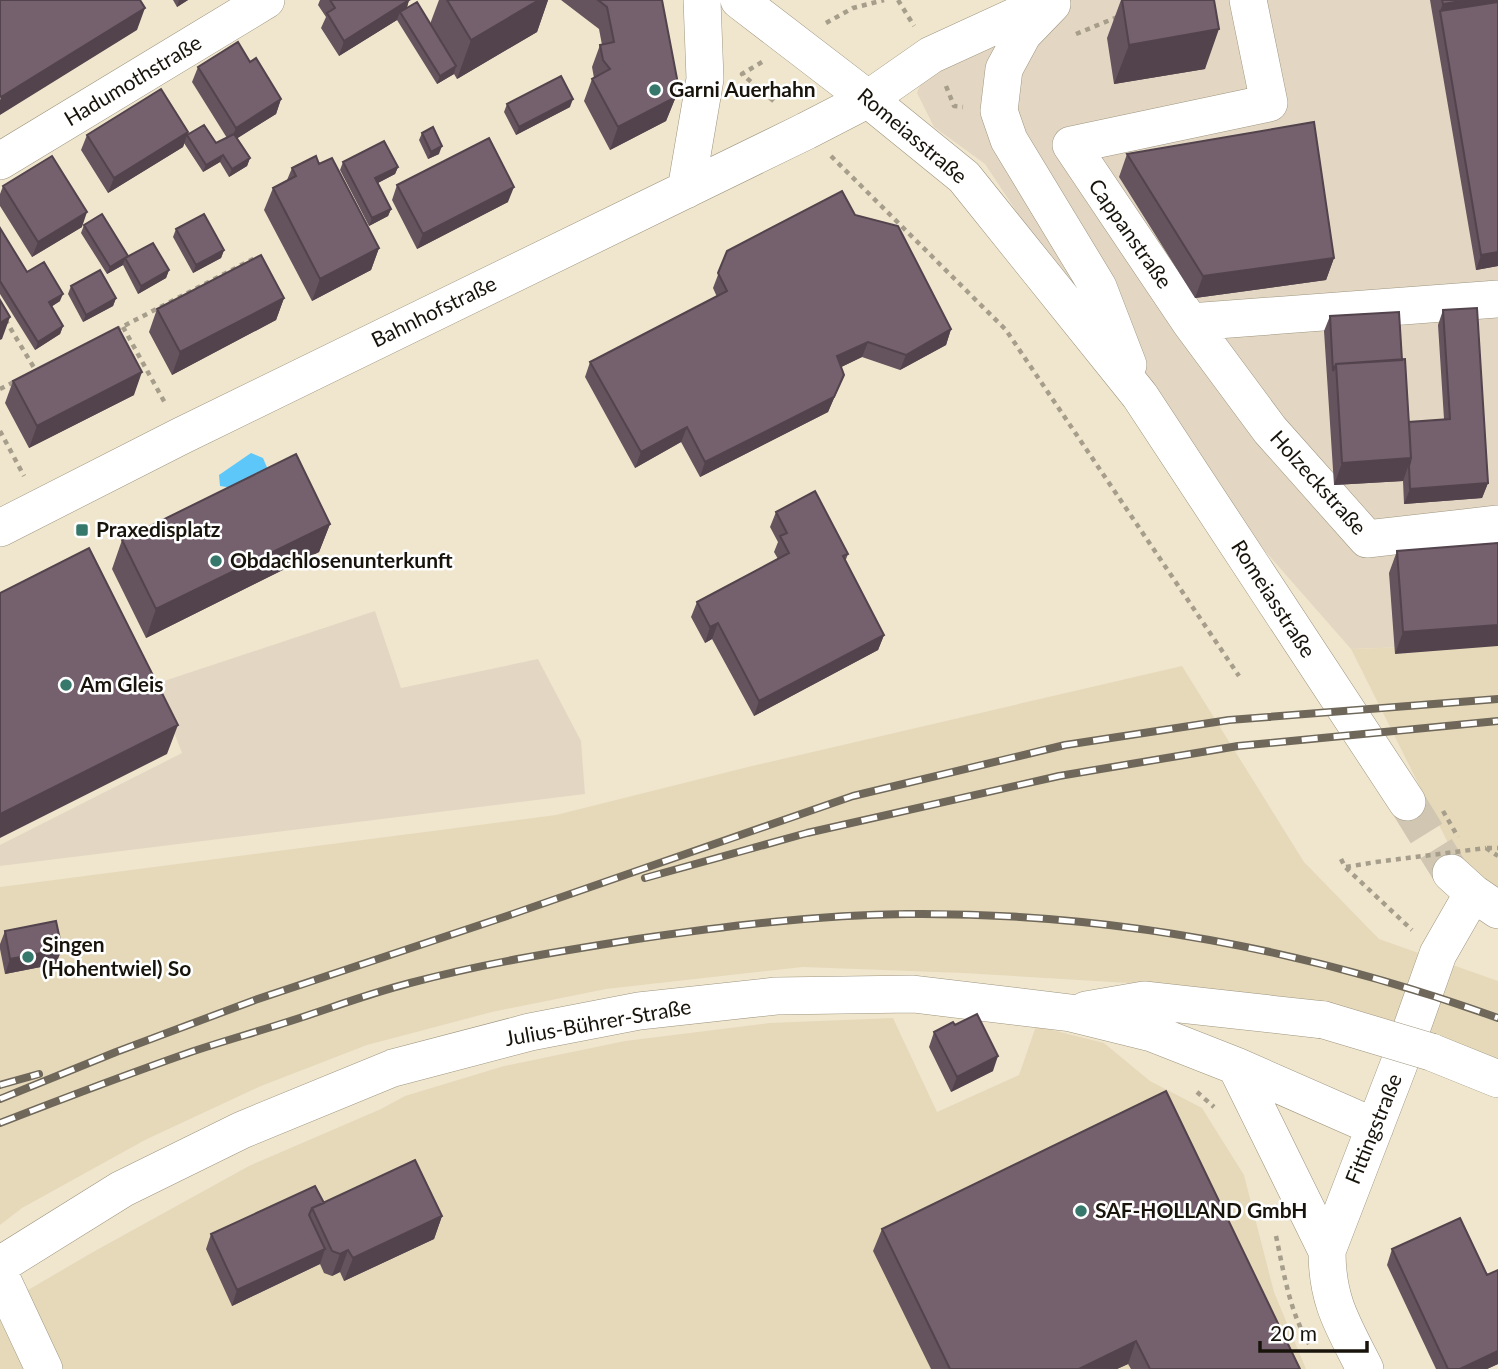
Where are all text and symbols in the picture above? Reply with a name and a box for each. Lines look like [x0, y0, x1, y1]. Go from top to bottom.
street label: Hadumothstraße [59, 29, 205, 131]
place label: Garni Auerhahn [669, 76, 816, 101]
marker: Garni Auerhahn [647, 82, 663, 98]
street label: Romeiasstraße [853, 82, 973, 188]
street label: Cappanstraße [1084, 174, 1178, 293]
street label: Bahnhofstraße [367, 270, 500, 352]
street label: Holzeckstraße [1266, 425, 1372, 539]
place label: Praxedisplatz [96, 516, 221, 541]
marker: Praxedisplatz [74, 522, 90, 538]
street label: Romeiasstraße [1227, 535, 1322, 662]
place label: Obdachlosenunterkunft [230, 547, 453, 572]
marker: Obdachlosenunterkunft [208, 553, 224, 569]
place label: Am Gleis [79, 671, 163, 696]
marker: Am Gleis [58, 677, 74, 693]
place label: Singen (Hohentwiel) So [42, 931, 191, 980]
marker: Singen (Hohentwiel) So [20, 949, 36, 965]
street label: Julius-Bührer-Straße [503, 993, 693, 1050]
street label: Fittingstraße [1339, 1070, 1406, 1187]
place label: SAF-HOLLAND GmbH [1095, 1197, 1308, 1222]
marker: SAF-HOLLAND GmbH [1073, 1203, 1089, 1219]
scale bar [1260, 1310, 1367, 1354]
text: 20 m [1270, 1320, 1317, 1345]

